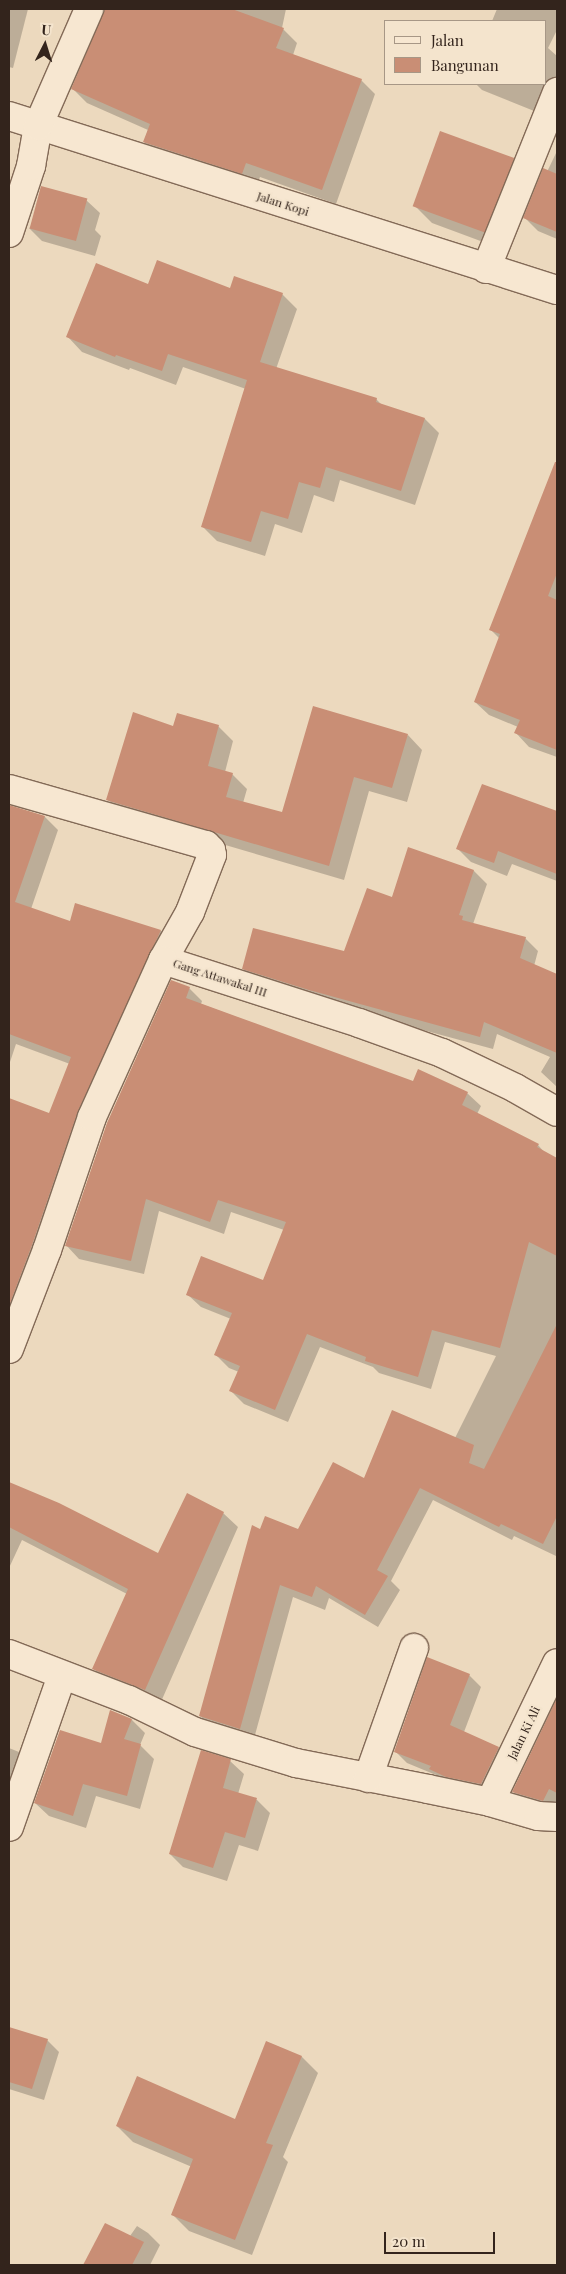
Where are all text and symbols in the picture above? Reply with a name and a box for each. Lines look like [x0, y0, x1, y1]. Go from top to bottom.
north arrow [20, 20, 70, 70]
text: U [41, 20, 52, 39]
legend [384, 20, 546, 85]
text: Jalan [431, 30, 464, 50]
text: Bangunan [431, 55, 499, 75]
street label: Jalan Kopi [255, 189, 311, 219]
street label: Gang Attawakal III [171, 956, 269, 1000]
street label: Jalan Ki Ali [505, 1704, 543, 1762]
scale bar [386, 2222, 497, 2254]
text: 20 m [392, 2231, 425, 2251]

